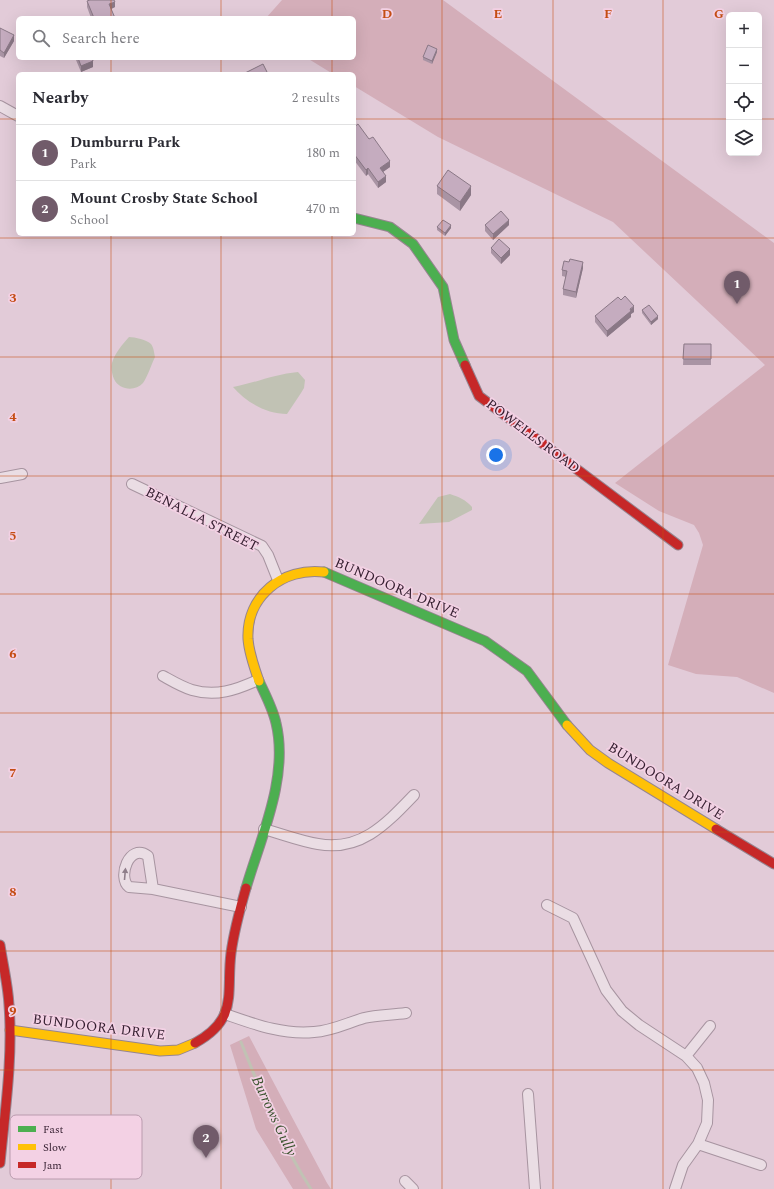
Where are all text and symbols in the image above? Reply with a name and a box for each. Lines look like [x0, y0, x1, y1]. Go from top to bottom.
text: D [382, 4, 392, 24]
text: E [494, 4, 503, 24]
text: F [604, 4, 612, 24]
text: G [714, 4, 724, 24]
map controls [726, 12, 762, 156]
button: + [726, 12, 762, 48]
search box [16, 16, 356, 60]
icon: search [30, 27, 52, 49]
text: Search here [62, 27, 140, 50]
button: − [726, 48, 762, 84]
button: locate [726, 84, 762, 120]
text: Nearby [32, 85, 88, 111]
text: 2 results [292, 88, 340, 108]
button: layers [726, 120, 762, 156]
text: Dumburru Park [70, 131, 180, 154]
text: 1 [41, 143, 49, 163]
text: 180 m [306, 143, 340, 163]
text: Park [70, 154, 97, 174]
text: Mount Crosby State School [70, 187, 258, 210]
text: 2 [41, 199, 49, 219]
text: 470 m [306, 199, 340, 219]
text: School [70, 210, 109, 230]
pin: 1 [724, 271, 750, 304]
text: 3 [9, 288, 17, 308]
street label: POWELLS ROAD [482, 394, 584, 478]
text: 4 [9, 407, 17, 427]
your location [486, 445, 506, 465]
street label: BENALLA STREET [142, 481, 262, 557]
text: 5 [9, 526, 17, 546]
street label: BUNDOORA DRIVE [332, 552, 462, 624]
text: 6 [9, 644, 17, 664]
street label: BUNDOORA DRIVE [604, 737, 728, 825]
text: 7 [9, 763, 17, 783]
one-way arrow [122, 868, 129, 880]
text: 8 [9, 882, 17, 902]
text: 9 [9, 1001, 17, 1021]
street label: BUNDOORA DRIVE [32, 1008, 166, 1046]
water label: Burrows Gully [245, 1072, 303, 1160]
legend [10, 1115, 142, 1179]
text: Fast [43, 1121, 64, 1138]
pin: 2 [193, 1125, 219, 1158]
text: Slow [43, 1139, 67, 1156]
text: Jam [43, 1157, 62, 1174]

